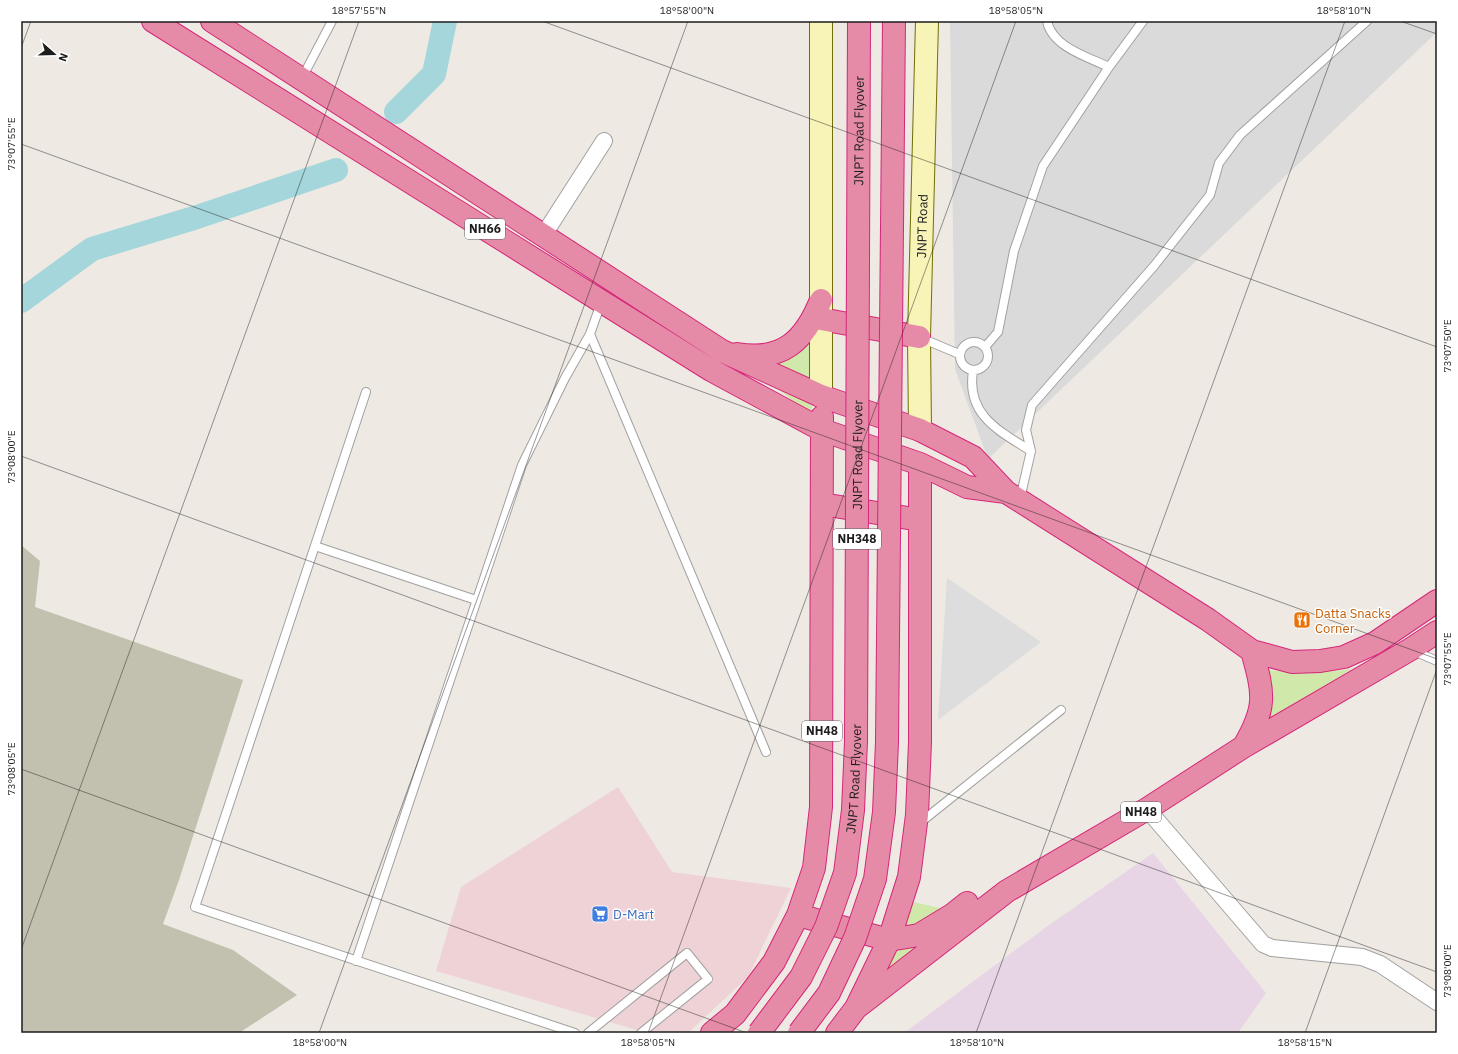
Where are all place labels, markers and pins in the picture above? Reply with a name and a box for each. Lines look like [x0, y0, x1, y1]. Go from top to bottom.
place label: Datta Snacks Corner [1315, 605, 1391, 637]
restaurant icon: Datta Snacks Corner [1292, 610, 1312, 630]
supermarket icon: D-Mart [590, 904, 610, 924]
place label: D-Mart [613, 906, 654, 923]

